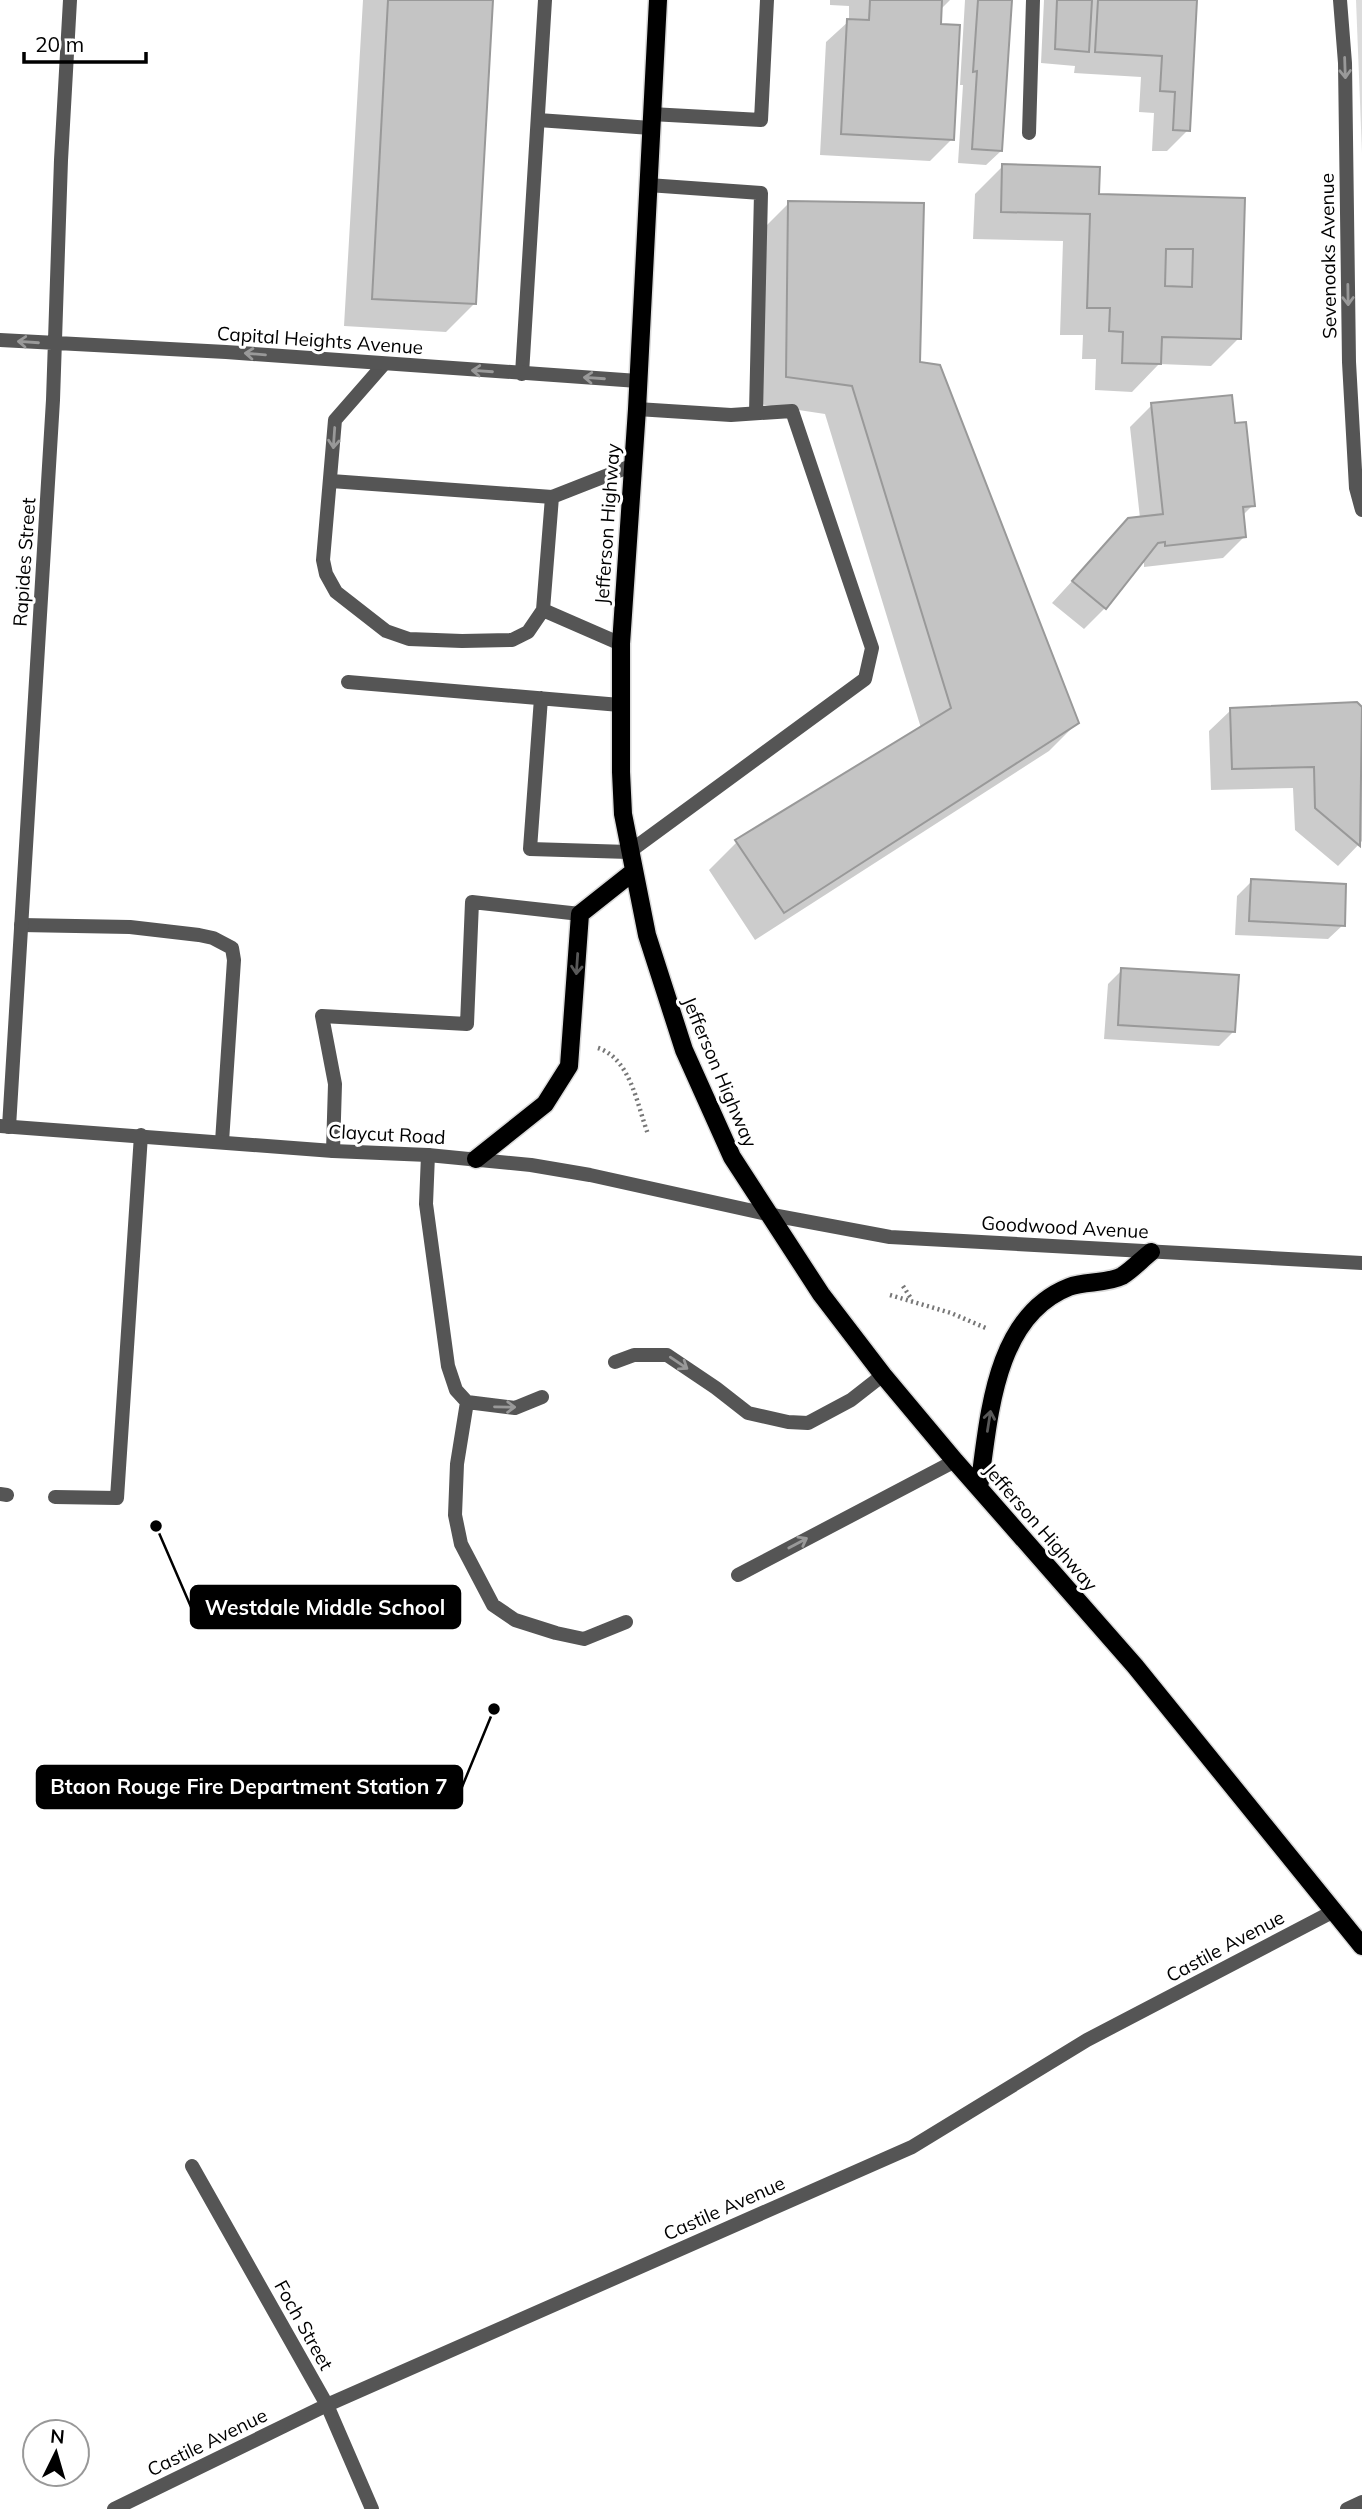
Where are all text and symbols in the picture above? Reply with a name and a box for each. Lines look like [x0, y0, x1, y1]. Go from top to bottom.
scale bar [24, 21, 147, 65]
text: 20 m [35, 31, 84, 57]
one-way arrow [1339, 56, 1352, 79]
street label: Sevenoaks Avenue [1315, 173, 1341, 339]
one-way arrow [1341, 284, 1354, 307]
street label: Capital Heights Avenue [216, 321, 424, 359]
one-way arrow [17, 335, 39, 348]
one-way arrow [244, 347, 266, 360]
one-way arrow [471, 364, 493, 377]
one-way arrow [583, 371, 606, 384]
one-way arrow [327, 426, 340, 449]
street label: Jefferson Highway [589, 443, 625, 605]
street label: Rapides Street [8, 496, 40, 627]
one-way arrow [570, 952, 583, 975]
street label: Jefferson Highway [677, 993, 763, 1151]
street label: Claycut Road [328, 1119, 446, 1149]
street label: Goodwood Avenue [981, 1211, 1149, 1243]
one-way arrow [669, 1356, 688, 1371]
one-way arrow [494, 1400, 517, 1413]
one-way arrow [983, 1410, 996, 1433]
street label: Jefferson Highway [979, 1458, 1103, 1596]
one-way arrow [787, 1536, 808, 1549]
callout: Westdale Middle School [191, 1586, 460, 1628]
text: Westdale Middle School [205, 1594, 445, 1620]
callout: Btaon Rouge Fire Department Station 7 [37, 1766, 462, 1808]
text: Btaon Rouge Fire Department Station 7 [50, 1773, 448, 1799]
street label: Castile Avenue [1162, 1905, 1288, 1987]
street label: Castile Avenue [659, 2170, 789, 2246]
street label: Foch Street [269, 2276, 339, 2375]
street label: Castile Avenue [143, 2403, 271, 2481]
north arrow [21, 2418, 91, 2488]
text: N [49, 2423, 66, 2449]

